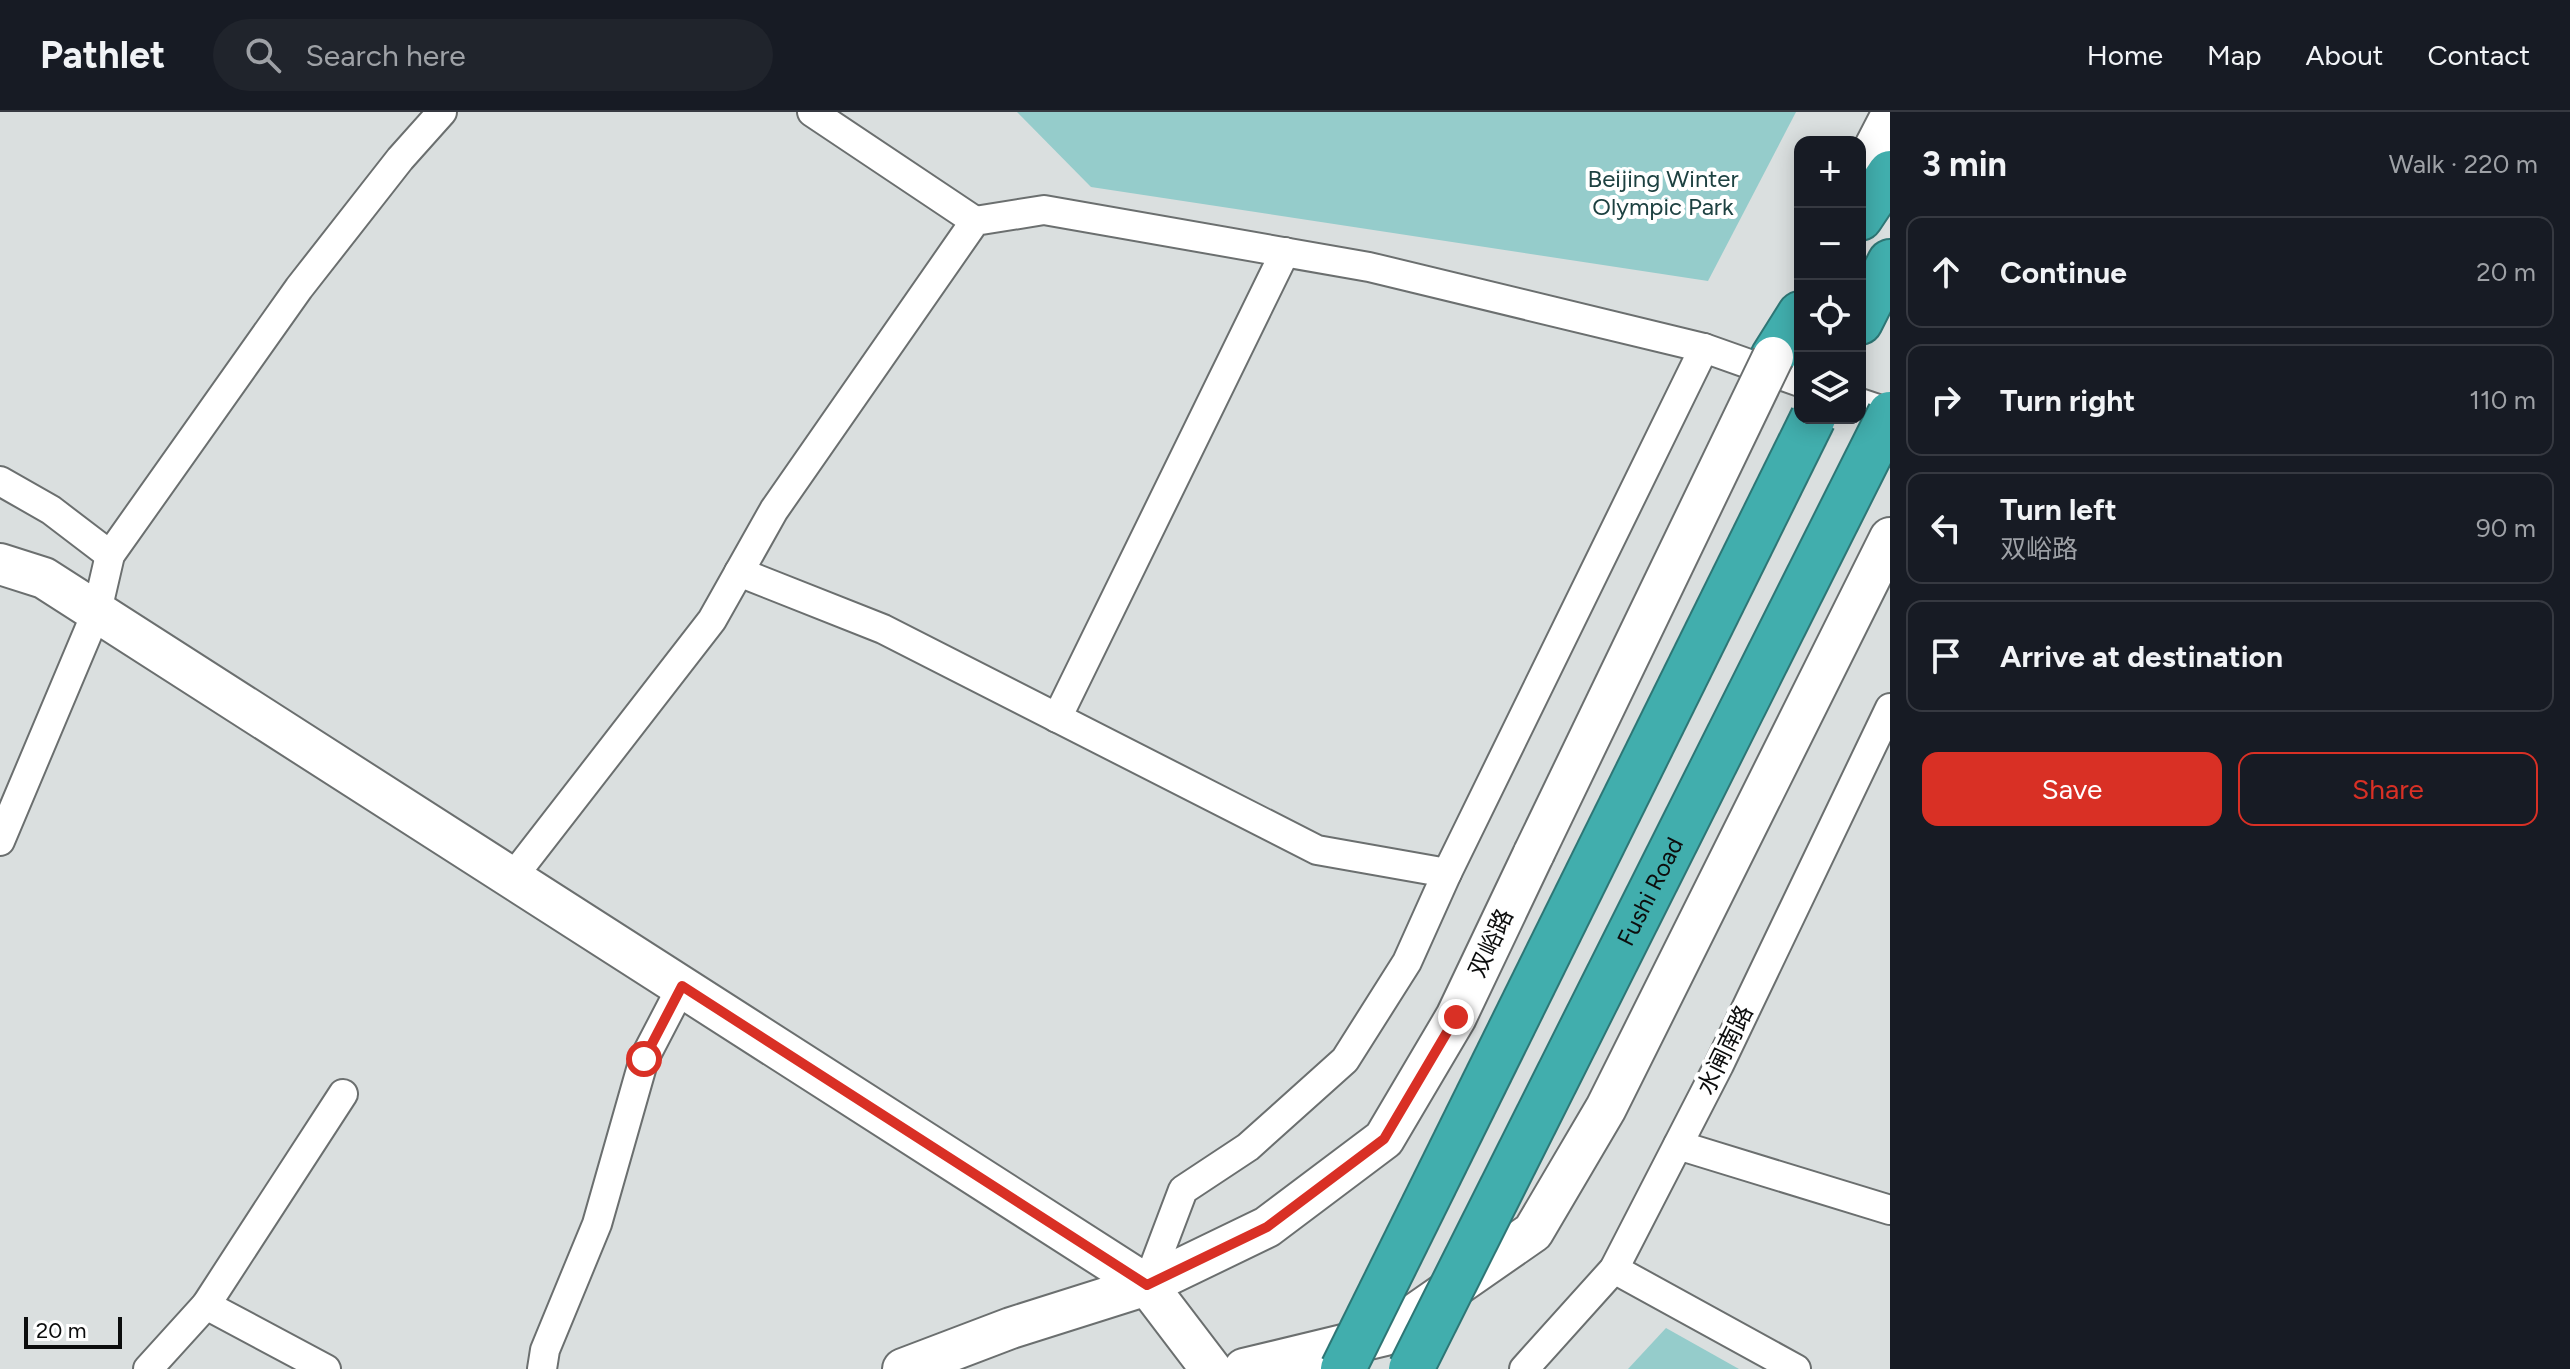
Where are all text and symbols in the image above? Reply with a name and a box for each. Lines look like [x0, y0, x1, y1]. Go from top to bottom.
search box [213, 19, 773, 91]
text: Pathlet [40, 32, 165, 78]
icon: search [241, 33, 285, 77]
text: Search here [305, 37, 466, 74]
text: Home [2087, 38, 2163, 72]
text: Map [2207, 38, 2262, 72]
text: About [2306, 38, 2383, 72]
text: Contact [2427, 38, 2530, 72]
map controls [1794, 136, 1866, 424]
button: + [1794, 136, 1866, 208]
text: 3 min [1922, 144, 2007, 185]
text: Walk · 220 m [2389, 148, 2538, 180]
park label: Beijing Winter Olympic Park [1588, 164, 1739, 221]
button: − [1794, 208, 1866, 280]
icon: ahead [1924, 250, 1968, 294]
text: Continue [2000, 254, 2127, 291]
text: 20 m [2476, 256, 2536, 288]
button: locate [1794, 280, 1866, 352]
button: layers [1794, 352, 1866, 424]
icon: right [1924, 378, 1968, 422]
text: Turn right [2000, 382, 2135, 419]
text: 110 m [2469, 384, 2536, 416]
text: Turn left [2000, 491, 2117, 528]
icon: left [1924, 506, 1968, 550]
text: 90 m [2476, 512, 2536, 544]
text: 双峪路 [2000, 533, 2078, 565]
icon: arrive [1924, 634, 1968, 678]
text: Arrive at destination [2000, 638, 2283, 675]
button: Save [1922, 752, 2222, 826]
button: Share [2238, 752, 2538, 826]
street label: Fushi Road [1611, 832, 1689, 951]
street label: 双峪路 [1462, 904, 1519, 982]
route end [1438, 999, 1474, 1035]
street label: 水闸南路 [1690, 1000, 1759, 1099]
route start [626, 1041, 662, 1077]
scale bar [24, 1313, 122, 1349]
text: 20 m [36, 1317, 87, 1344]

